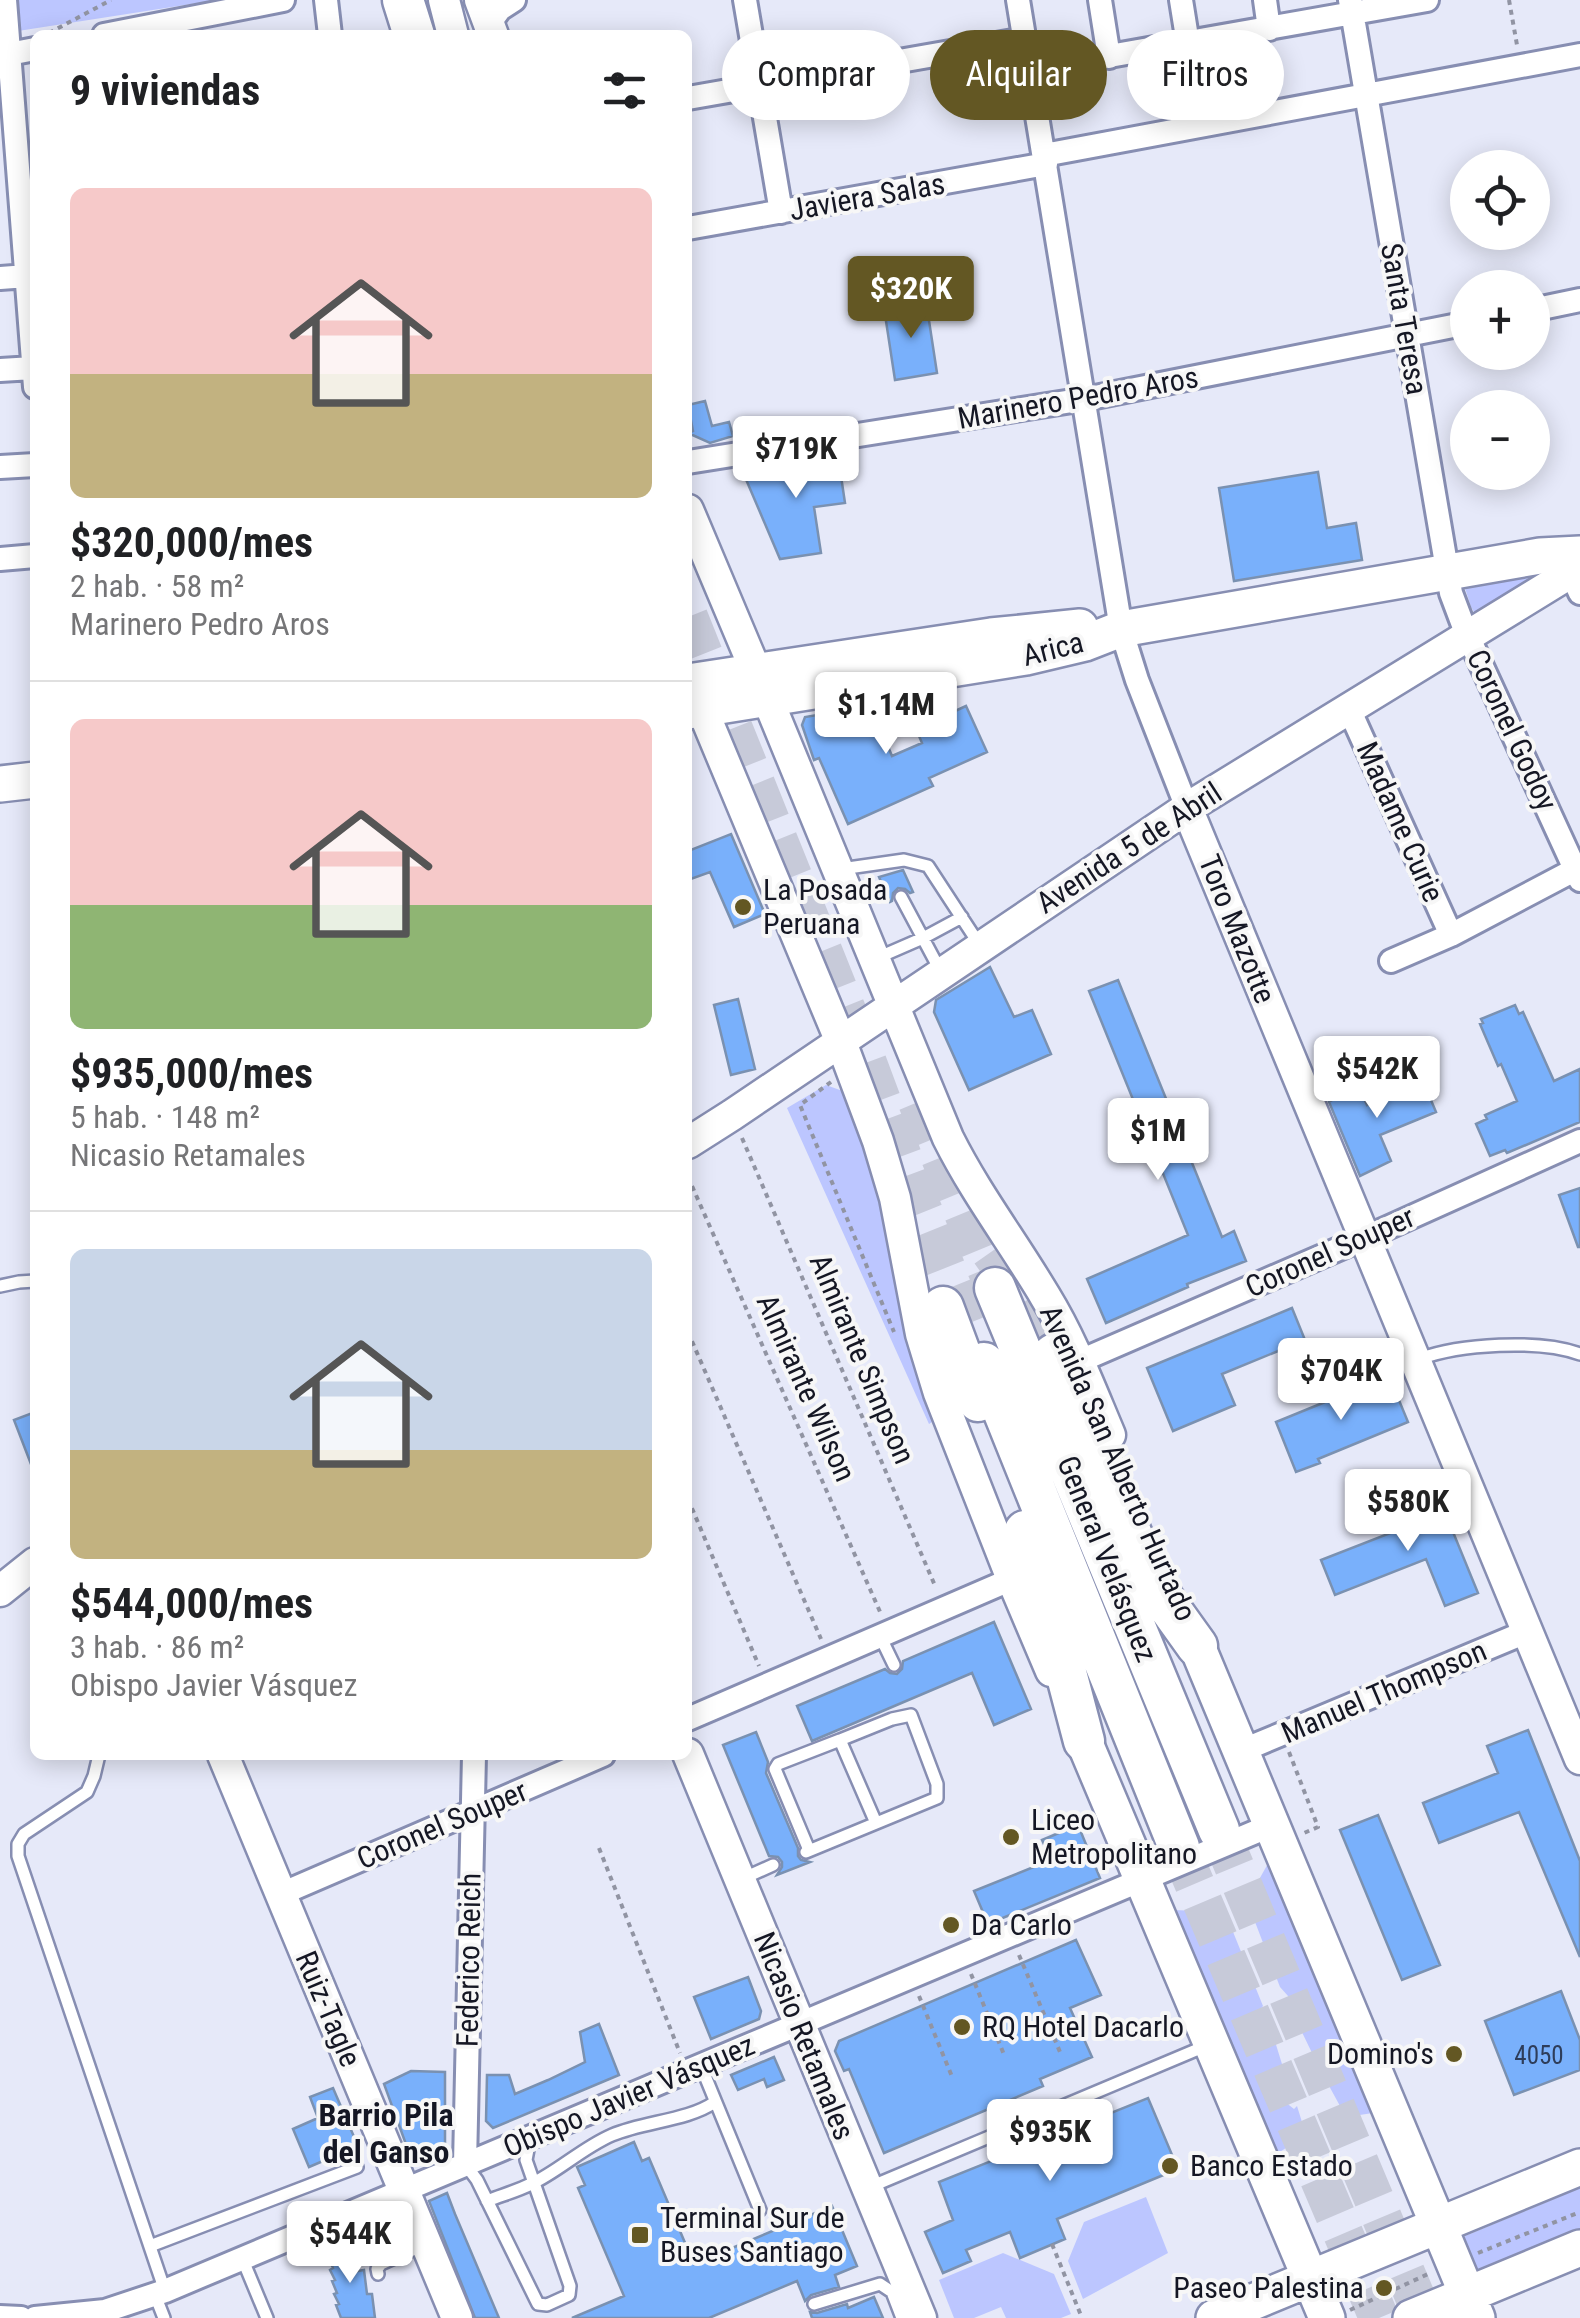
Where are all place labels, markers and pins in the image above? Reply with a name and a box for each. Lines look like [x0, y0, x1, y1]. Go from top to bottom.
pin: $320K [841, 256, 981, 341]
pin: $719K [726, 416, 866, 501]
pin: $1.14M [805, 672, 967, 757]
place label: La Posada Peruana [763, 872, 887, 941]
marker: La Posada Peruana [732, 896, 754, 918]
pin: $542K [1307, 1036, 1447, 1121]
pin: $1M [1110, 1098, 1206, 1183]
pin: $704K [1271, 1338, 1411, 1423]
pin: $580K [1338, 1469, 1478, 1554]
place label: Liceo Metropolitano [1031, 1802, 1197, 1871]
marker: Liceo Metropolitano [1000, 1826, 1022, 1848]
place label: Da Carlo [971, 1907, 1072, 1942]
marker: Da Carlo [940, 1914, 962, 1936]
place label: RQ Hotel Dacarlo [982, 2009, 1184, 2044]
marker: RQ Hotel Dacarlo [951, 2016, 973, 2038]
place label: Domino's [1327, 2036, 1434, 2071]
marker: Domino's [1443, 2043, 1465, 2065]
pin: $935K [980, 2099, 1120, 2184]
place label: Banco Estado [1190, 2148, 1353, 2183]
marker: Banco Estado [1159, 2155, 1181, 2177]
place label: Terminal Sur de Buses Santiago [660, 2200, 845, 2269]
pin: $544K [280, 2201, 420, 2286]
marker: Terminal Sur de Buses Santiago [629, 2224, 651, 2246]
place label: Paseo Palestina [1173, 2270, 1364, 2305]
marker: Paseo Palestina [1373, 2277, 1395, 2299]

